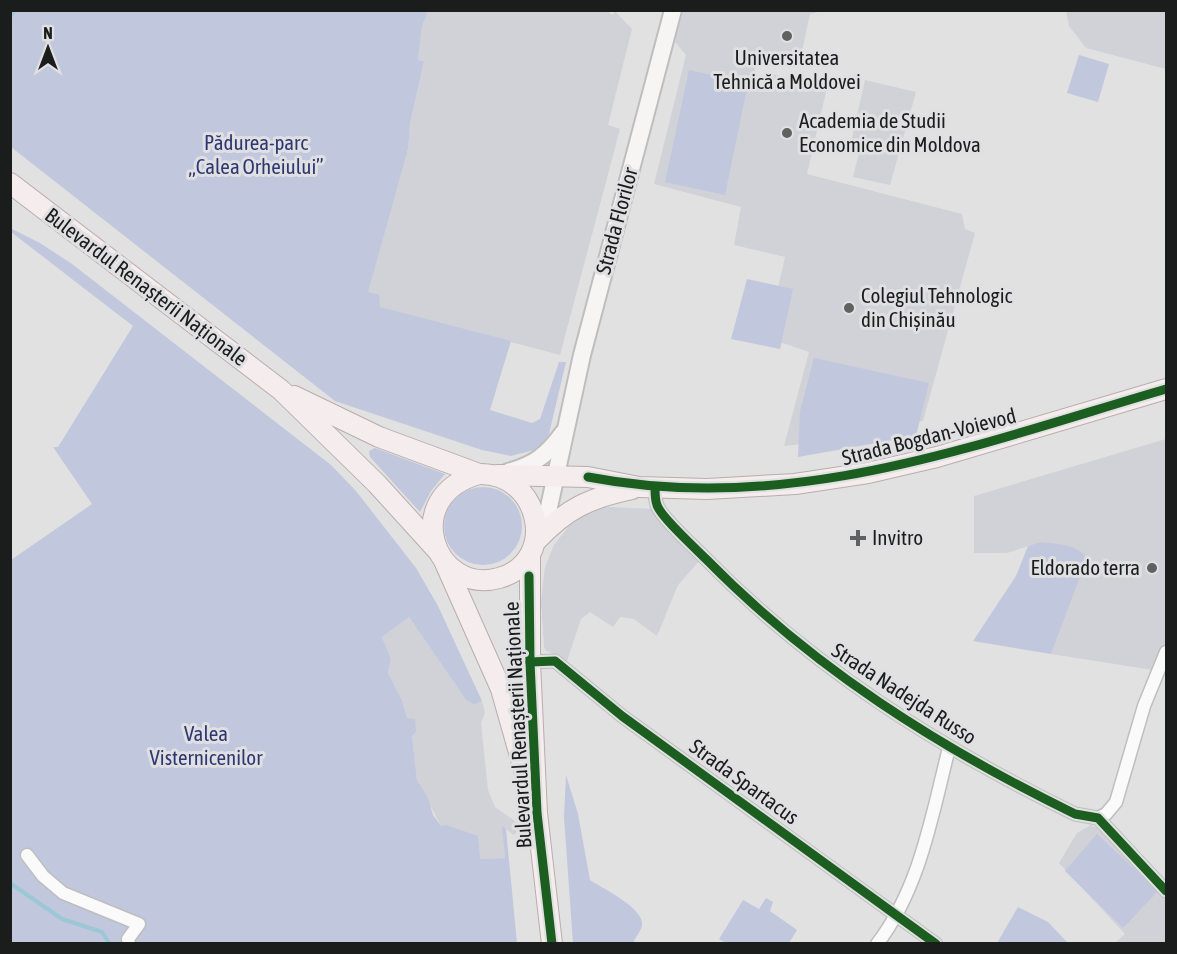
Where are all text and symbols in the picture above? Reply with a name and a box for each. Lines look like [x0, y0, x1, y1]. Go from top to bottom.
north arrow [18, 18, 78, 78]
text: N [43, 24, 53, 42]
marker: Universitatea Tehnică a Moldovei [780, 29, 794, 43]
place label: Universitatea Tehnică a Moldovei [713, 45, 861, 93]
place label: Academia de Studii Economice din Moldova [799, 108, 981, 156]
marker: Academia de Studii Economice din Moldova [780, 126, 794, 140]
park label: Pădurea-parc „Calea Orheiului” [189, 130, 323, 178]
street label: Strada Florilor [590, 164, 642, 277]
street label: Bulevardul Renașterii Naționale [41, 202, 252, 370]
place label: Colegiul Tehnologic din Chișinău [861, 283, 1012, 331]
marker: Colegiul Tehnologic din Chișinău [842, 301, 856, 315]
street label: Strada Bogdan-Voievod [839, 403, 1018, 469]
place label: Invitro [872, 525, 923, 549]
marker: Invitro [849, 529, 867, 547]
place label: Eldorado terra [1031, 555, 1140, 579]
marker: Eldorado terra [1145, 561, 1159, 575]
street label: Bulevardul Renașterii Naționale [499, 601, 535, 849]
street label: Strada Nadejda Russo [828, 638, 981, 749]
park label: Valea Visternicenilor [150, 721, 263, 769]
street label: Strada Spartacus [685, 734, 804, 829]

